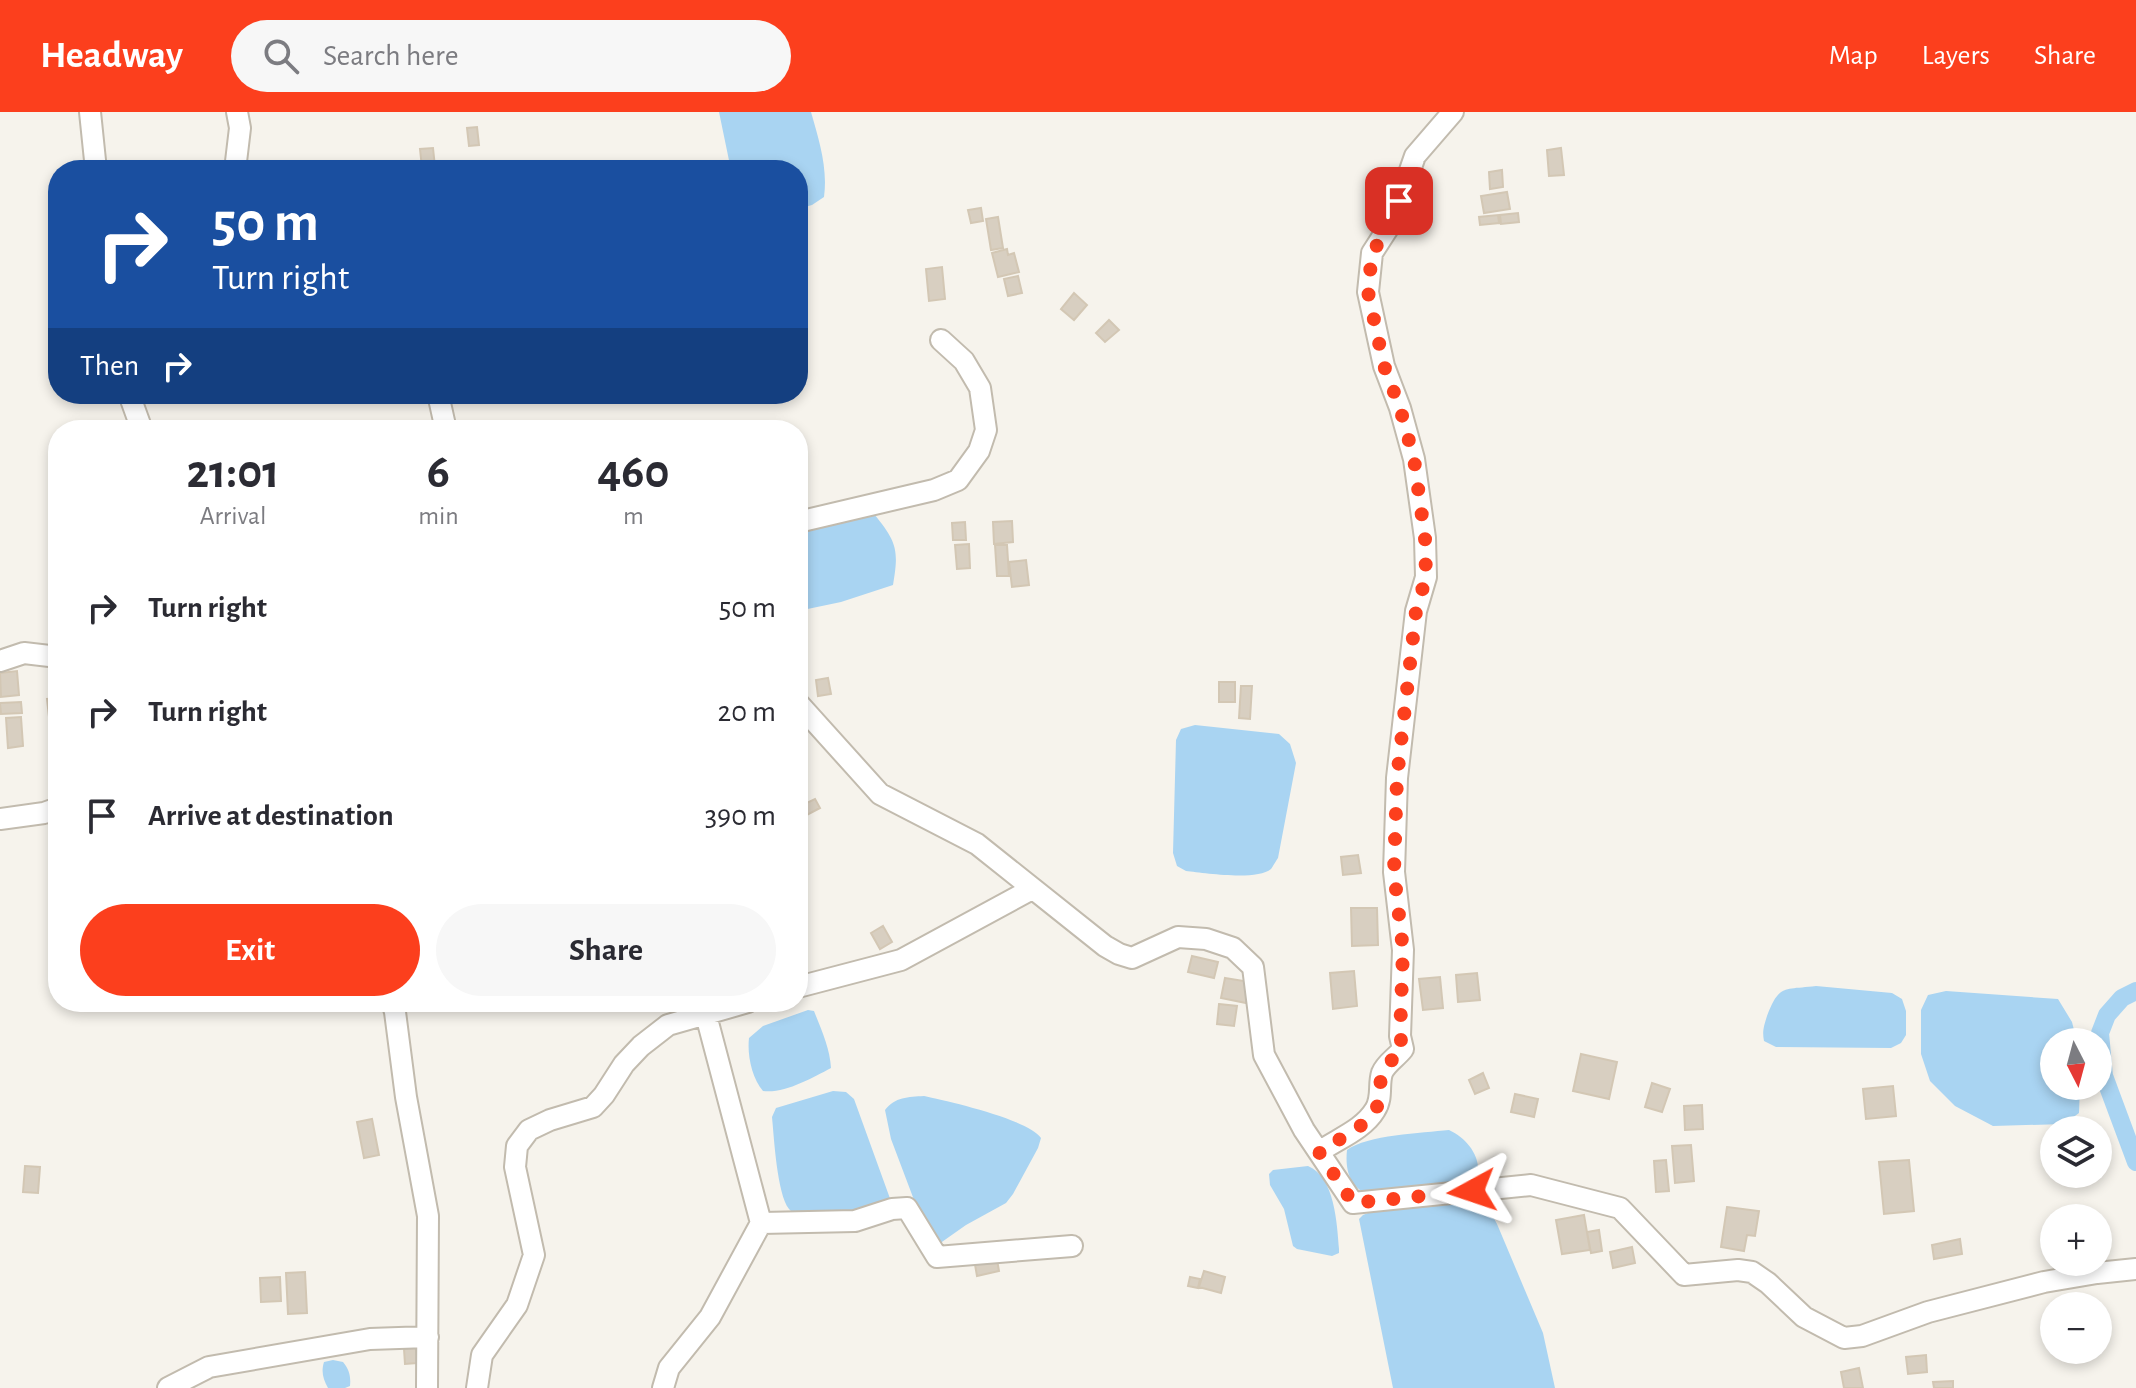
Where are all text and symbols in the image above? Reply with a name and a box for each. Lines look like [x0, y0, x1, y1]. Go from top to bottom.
search box [231, 20, 791, 92]
icon: search [259, 34, 303, 78]
text: Headway [40, 37, 183, 75]
text: Search here [323, 41, 459, 71]
text: Map [1829, 42, 1878, 70]
text: Layers [1922, 42, 1990, 70]
text: Share [2034, 42, 2096, 70]
pin [1365, 167, 1433, 235]
icon: arrive [1377, 179, 1421, 223]
icon: right [80, 192, 184, 296]
text: 50 m [212, 195, 319, 251]
text: Turn right [212, 260, 349, 296]
icon: right [155, 344, 199, 388]
text: Then [80, 351, 139, 381]
text: 21:01 [186, 449, 280, 497]
text: 6 [427, 449, 450, 497]
text: 460 [597, 449, 669, 497]
text: Arrival [200, 503, 267, 529]
text: min [418, 503, 459, 529]
text: m [623, 503, 644, 529]
icon: right [80, 586, 124, 630]
text: Turn right [148, 593, 267, 623]
text: 50 m [719, 593, 776, 623]
icon: right [80, 690, 124, 734]
text: Turn right [148, 697, 267, 727]
text: 20 m [718, 697, 776, 727]
icon: arrive [80, 794, 124, 838]
text: Arrive at destination [148, 801, 394, 831]
text: 390 m [705, 801, 776, 831]
button: Exit [80, 904, 420, 996]
button: Share [436, 904, 776, 996]
north arrow [2040, 1028, 2112, 1100]
map controls [2040, 1028, 2112, 1364]
button: layers [2040, 1116, 2112, 1188]
position arrow [1430, 1149, 1514, 1233]
button: + [2040, 1204, 2112, 1276]
button: − [2040, 1292, 2112, 1364]

